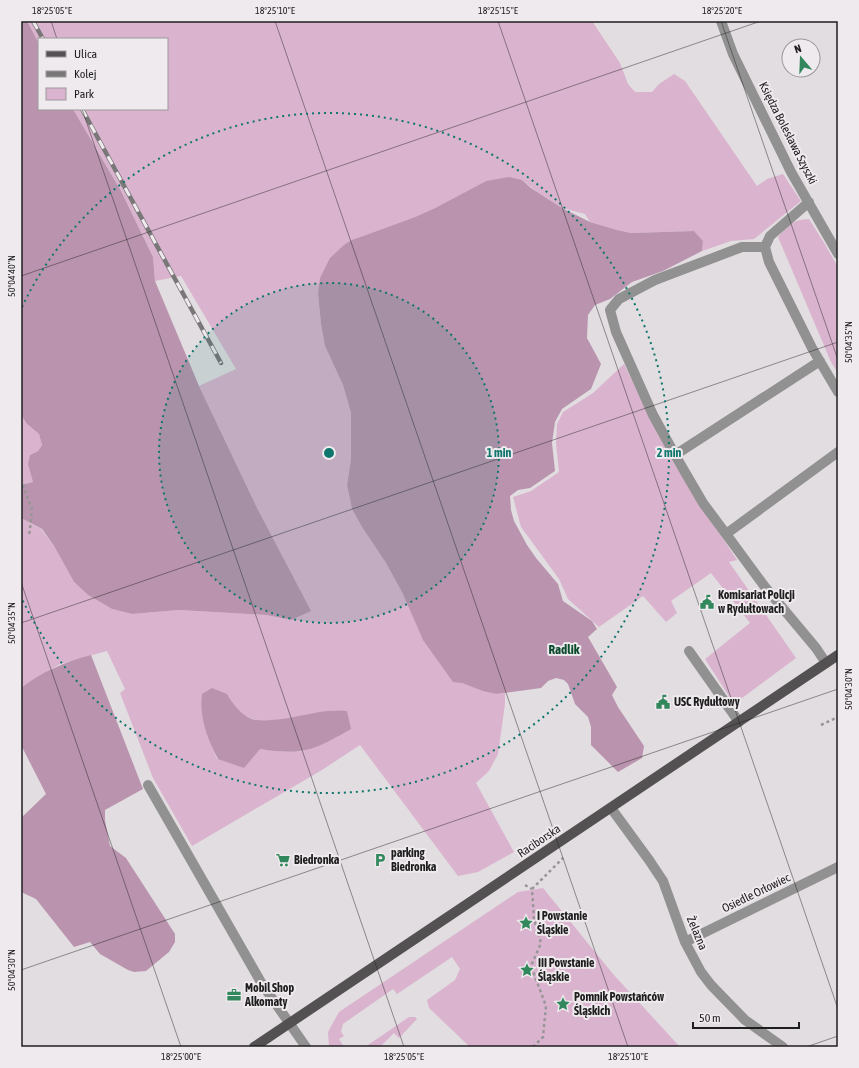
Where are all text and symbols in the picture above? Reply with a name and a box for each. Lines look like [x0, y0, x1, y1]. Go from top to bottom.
text: 18°25'05"E [32, 5, 73, 16]
text: 18°25'10"E [255, 5, 296, 16]
text: 18°25'15"E [478, 5, 519, 16]
text: 18°25'20"E [702, 5, 743, 16]
legend [38, 38, 168, 110]
north arrow [781, 38, 821, 78]
text: N [793, 42, 803, 55]
text: Ulica [74, 47, 97, 61]
text: Kolej [74, 67, 97, 81]
street label: Księdza Bolesława Szyszki [756, 79, 820, 187]
text: Park [74, 87, 95, 101]
text: 50°04'40"N [6, 255, 17, 297]
text: 50°04'35"N [843, 321, 854, 363]
centre of rings [322, 446, 336, 460]
text: 1 min [487, 446, 511, 460]
text: 2 min [657, 446, 681, 460]
place label: Komisariat Policji w Rydułtowach [718, 588, 795, 616]
public building icon: Komisariat Policji w Rydułtowach [699, 594, 715, 610]
text: 50°04'35"N [6, 602, 17, 644]
district label: Radlik [549, 642, 580, 657]
text: 50°04'30"N [843, 668, 854, 710]
public building icon: USC Rydułtowy [655, 694, 671, 710]
place label: USC Rydułtowy [674, 695, 740, 709]
street label: Raciborska [515, 822, 563, 860]
place label: parking Biedronka [391, 846, 437, 874]
supermarket icon: Biedronka [275, 852, 291, 868]
parking icon: parking Biedronka [372, 852, 388, 868]
place label: Biedronka [294, 853, 340, 867]
street label: Osiedle Orłowiec [720, 870, 793, 916]
place label: I Powstanie Śląskie [537, 909, 588, 937]
street label: Żelazna [684, 914, 710, 952]
place icon: I Powstanie Śląskie [518, 915, 534, 931]
text: 50°04'30"N [6, 949, 17, 991]
place label: III Powstanie Śląskie [538, 956, 595, 984]
place icon: III Powstanie Śląskie [519, 962, 535, 978]
place label: Mobil Shop Alkomaty [244, 981, 294, 1009]
office icon: Mobil Shop Alkomaty [226, 987, 242, 1003]
place label: Pomnik Powstańców Śląskich [574, 990, 665, 1018]
place icon: Pomnik Powstańców Śląskich [555, 996, 571, 1012]
scale bar [693, 1004, 799, 1030]
text: 50 m [699, 1011, 721, 1025]
text: 18°25'00"E [161, 1051, 202, 1062]
text: 18°25'05"E [384, 1051, 425, 1062]
text: 18°25'10"E [608, 1051, 649, 1062]

